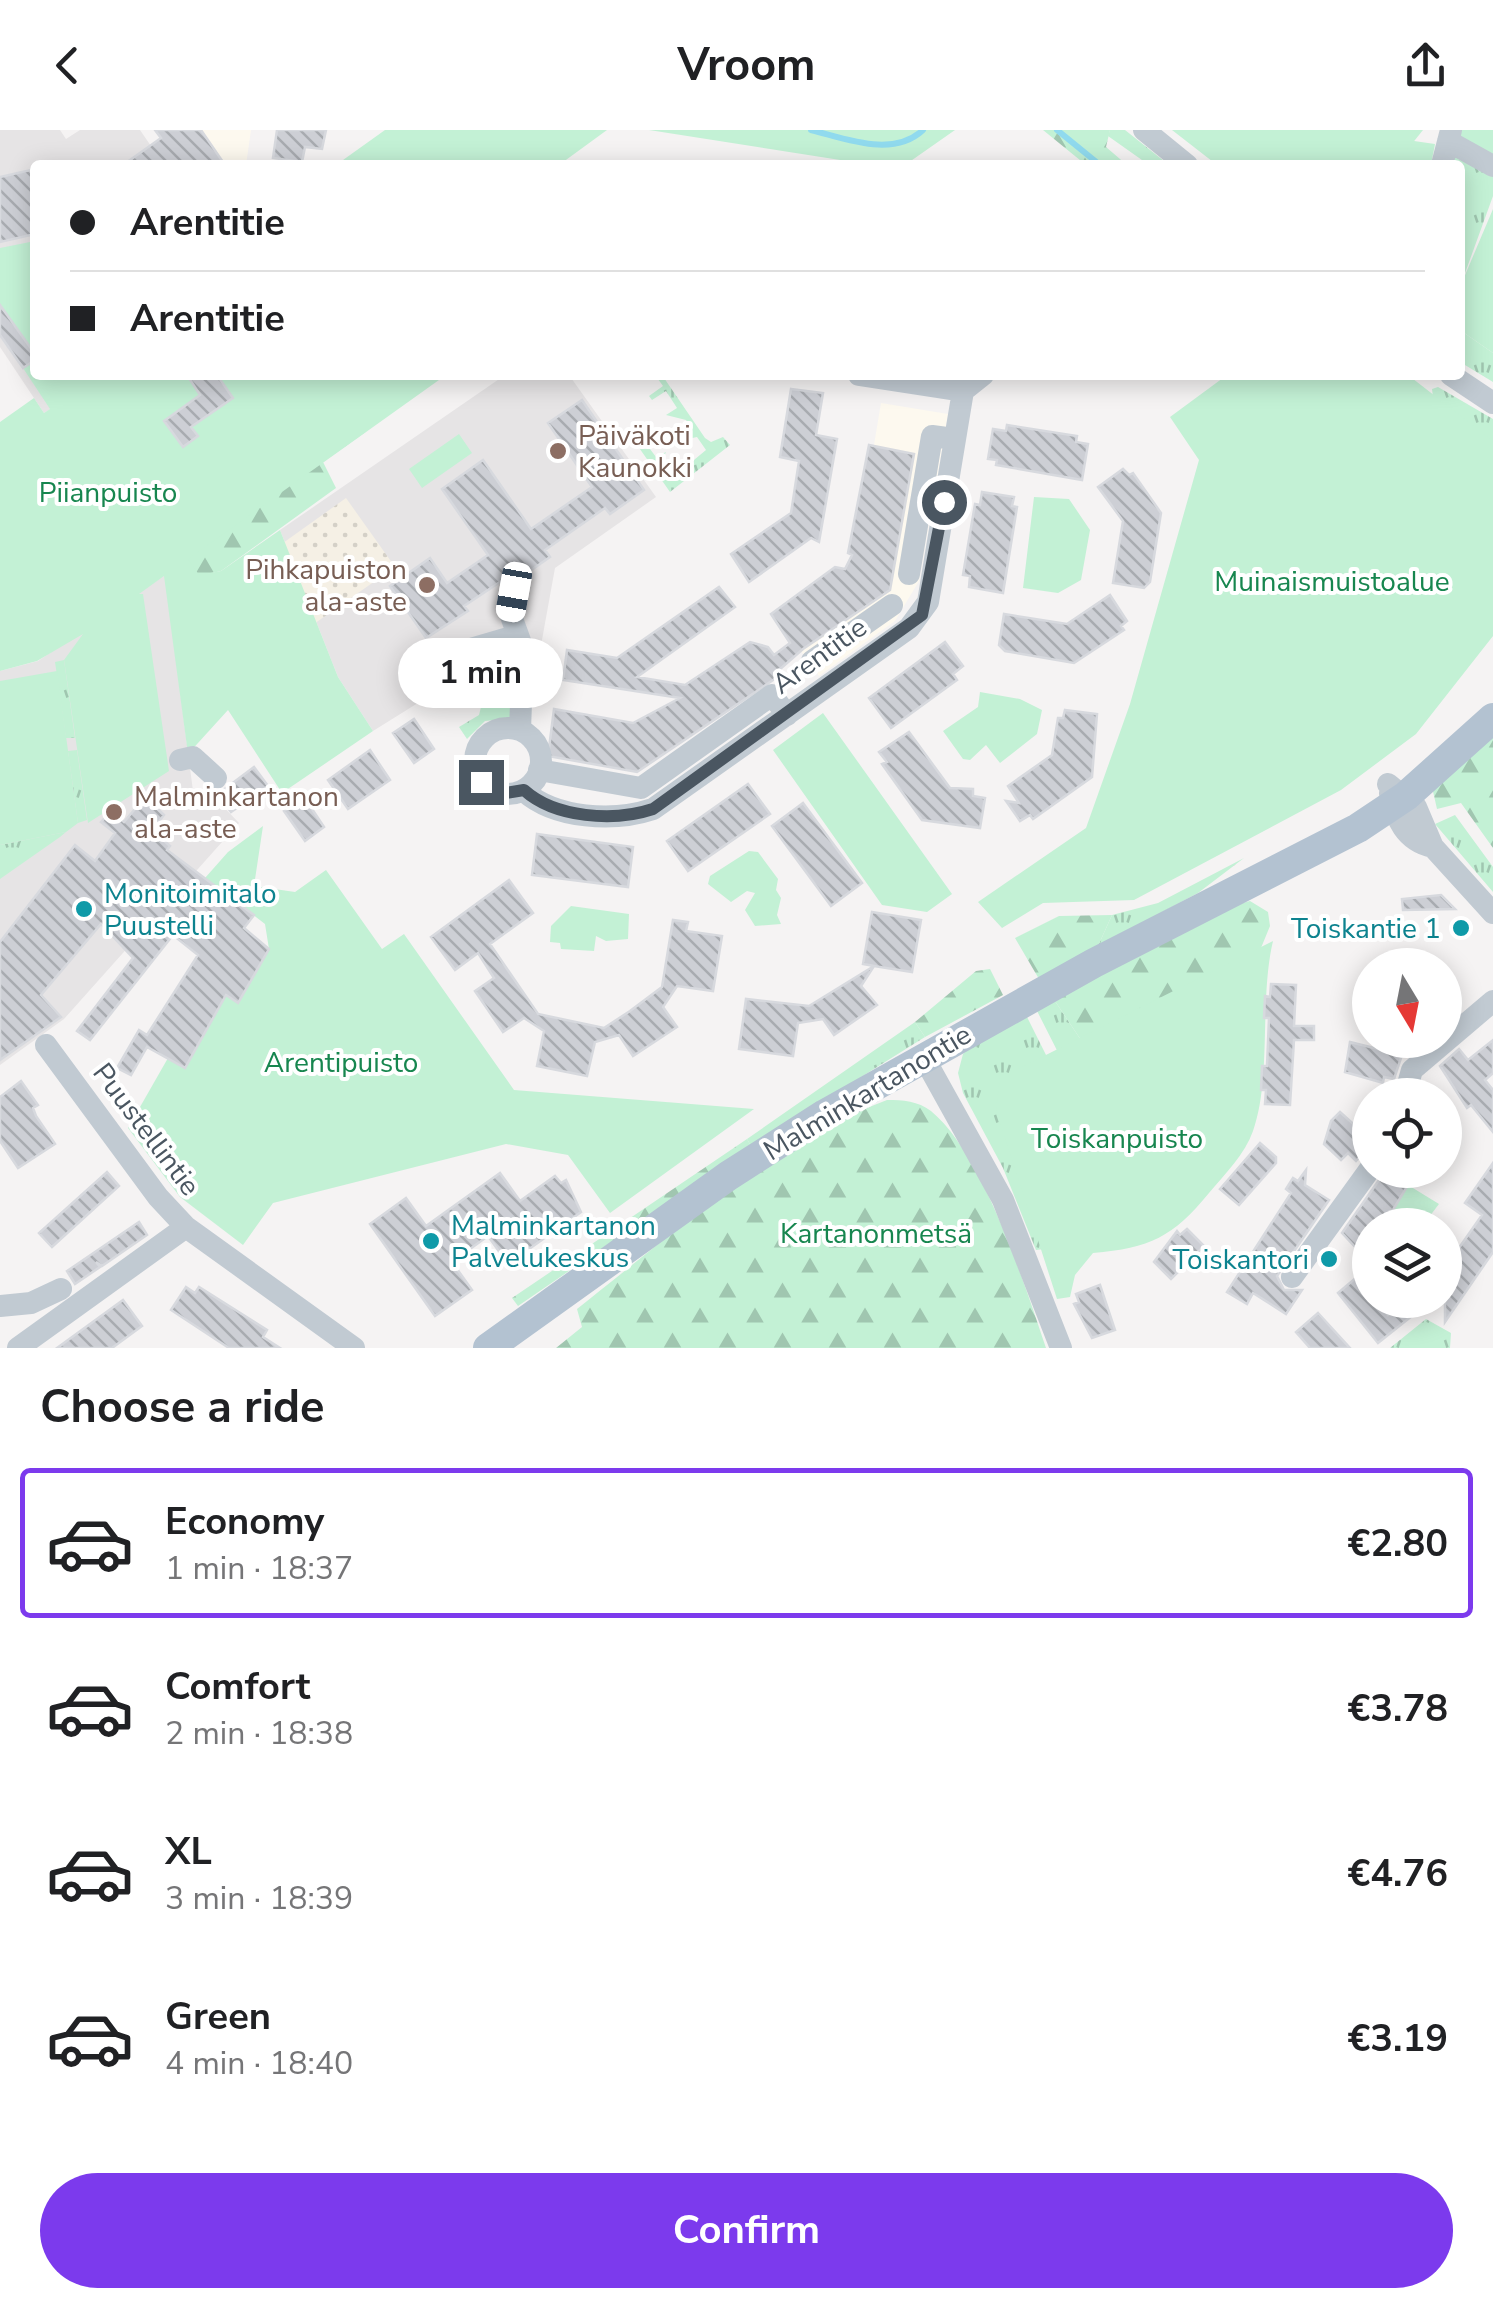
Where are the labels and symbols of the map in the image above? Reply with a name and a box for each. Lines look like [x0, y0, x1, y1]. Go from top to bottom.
place label: Päiväkoti Kaunokki [578, 417, 692, 487]
marker: Päiväkoti Kaunokki [547, 440, 569, 462]
park label: Piianpuisto [39, 474, 177, 512]
route start [922, 480, 967, 525]
place label: Pihkapuiston ala-aste [245, 551, 407, 621]
car [494, 560, 534, 624]
park label: Muinaismuistoalue [1214, 563, 1450, 601]
marker: Pihkapuiston ala-aste [416, 574, 438, 596]
street label: Arentitie [765, 609, 875, 703]
callout: 1 min [398, 637, 564, 707]
route end [459, 760, 504, 805]
place label: Malminkartanon ala-aste [134, 778, 339, 848]
marker: Malminkartanon ala-aste [103, 801, 125, 823]
place label: Monitoimitalo Puustelli [104, 875, 276, 945]
marker: Monitoimitalo Puustelli [73, 898, 95, 920]
place label: Toiskantie 1 [1291, 910, 1441, 948]
marker: Toiskantie 1 [1450, 917, 1472, 939]
north arrow [1352, 948, 1462, 1058]
street label: Malminkartanontie [757, 1016, 978, 1170]
park label: Arentipuisto [264, 1044, 418, 1082]
street label: Puustellintie [84, 1055, 209, 1204]
park label: Toiskanpuisto [1031, 1120, 1203, 1158]
place label: Malminkartanon Palvelukeskus [451, 1207, 656, 1277]
park label: Kartanonmetsä [780, 1215, 972, 1253]
marker: Malminkartanon Palvelukeskus [420, 1230, 442, 1252]
place label: Toiskantori [1172, 1241, 1309, 1279]
marker: Toiskantori [1318, 1248, 1340, 1270]

